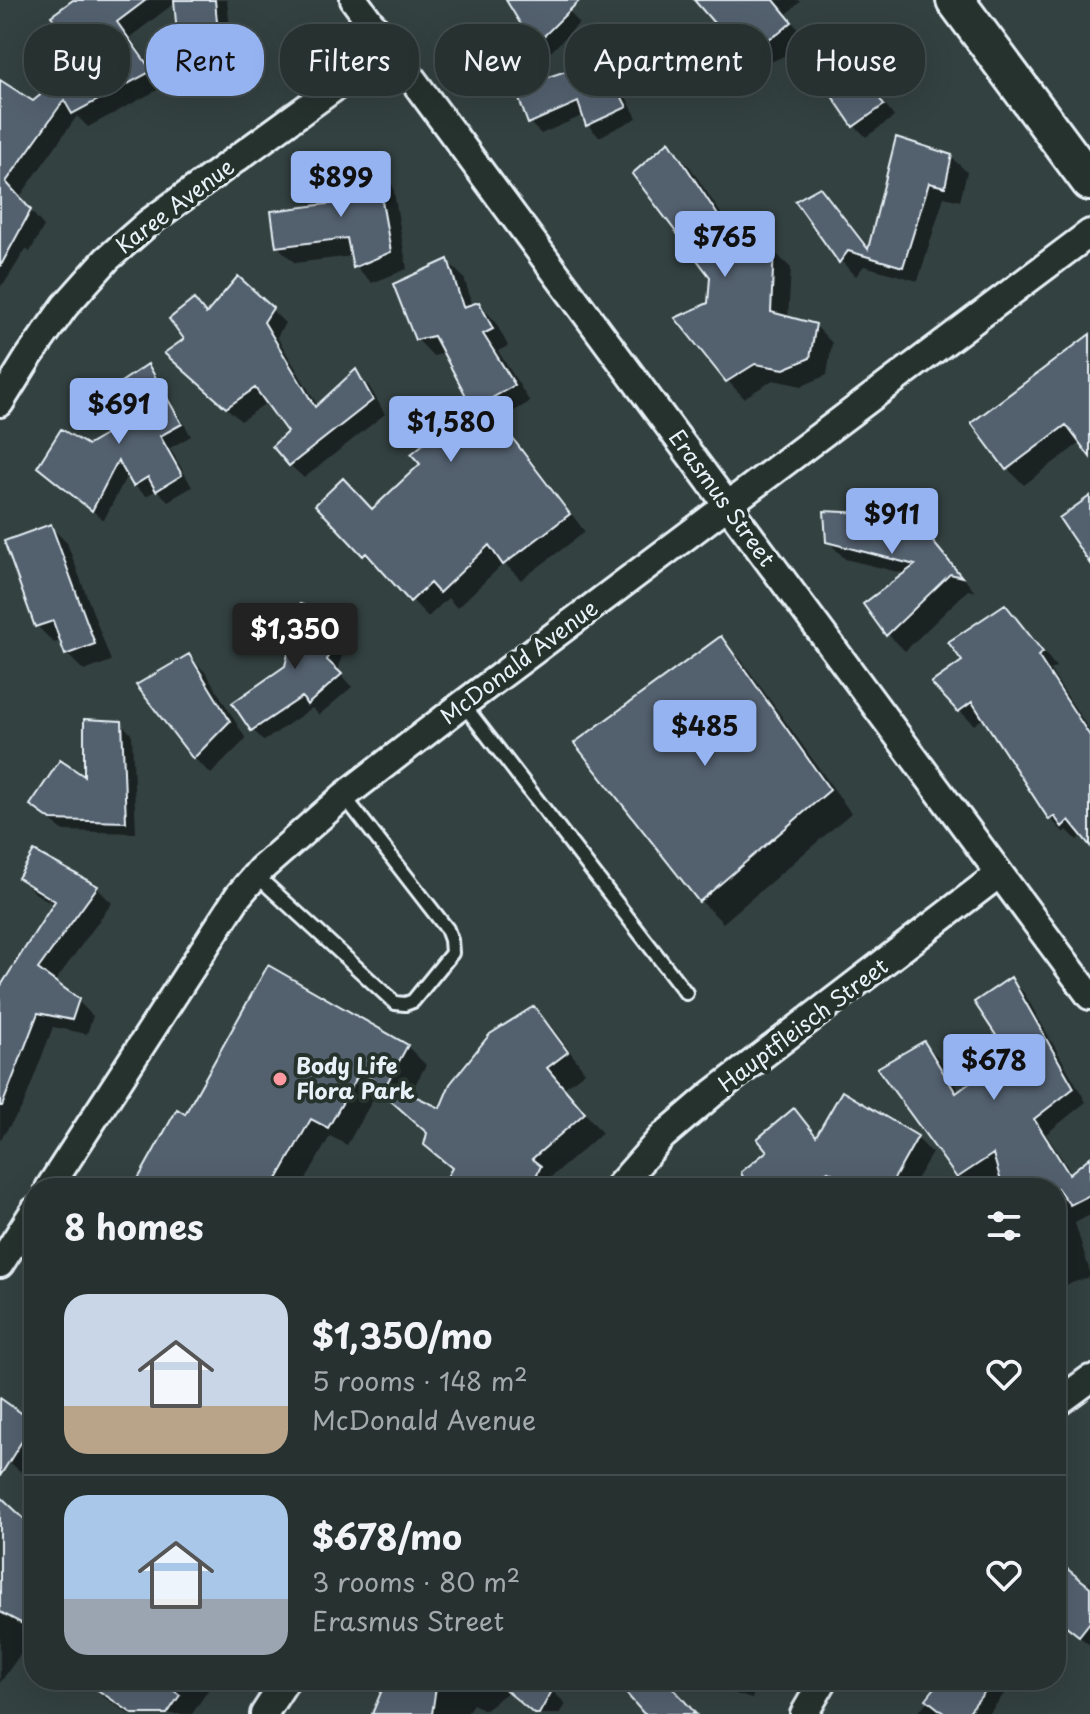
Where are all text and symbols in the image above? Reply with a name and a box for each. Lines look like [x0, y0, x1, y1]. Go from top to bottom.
chip: Buy [24, 24, 130, 96]
chip: Rent [146, 24, 264, 96]
chip: Filters [280, 24, 419, 96]
chip: New [435, 24, 549, 96]
chip: Apartment [565, 24, 771, 96]
chip: House [787, 24, 925, 96]
street label: Karee Avenue [108, 149, 240, 260]
pin: $899 [294, 151, 388, 219]
text: $899 [309, 157, 373, 196]
pin: $765 [678, 211, 772, 279]
text: $765 [693, 217, 757, 256]
pin: $691 [72, 378, 166, 446]
text: $691 [88, 384, 150, 423]
pin: $1,580 [386, 396, 516, 464]
text: $1,580 [407, 402, 495, 441]
street label: Erasmus Street [662, 422, 784, 573]
pin: $911 [845, 488, 939, 556]
text: $911 [864, 494, 920, 533]
street label: McDonald Avenue [432, 591, 604, 731]
pin: $1,350 [230, 603, 360, 671]
text: $1,350 [251, 609, 339, 648]
pin: $485 [658, 700, 752, 768]
text: $485 [671, 706, 739, 745]
street label: Hauptfleisch Street [710, 949, 894, 1099]
pin: $678 [947, 1034, 1041, 1102]
text: $678 [961, 1040, 1027, 1079]
place label: Body Life Flora Park [296, 1048, 415, 1106]
marker: Body Life Flora Park [271, 1070, 289, 1088]
text: 8 homes [64, 1200, 204, 1252]
icon: filters [982, 1204, 1026, 1248]
text: $1,350/mo [312, 1309, 492, 1361]
icon: home [128, 1326, 224, 1422]
icon: heart [982, 1352, 1026, 1396]
text: 5 rooms · 148 m² [312, 1361, 528, 1400]
text: McDonald Avenue [312, 1400, 536, 1439]
text: $678/mo [312, 1510, 462, 1562]
icon: home [128, 1527, 224, 1623]
icon: heart [982, 1553, 1026, 1597]
text: 3 rooms · 80 m² [312, 1562, 520, 1601]
text: Erasmus Street [312, 1601, 504, 1640]

